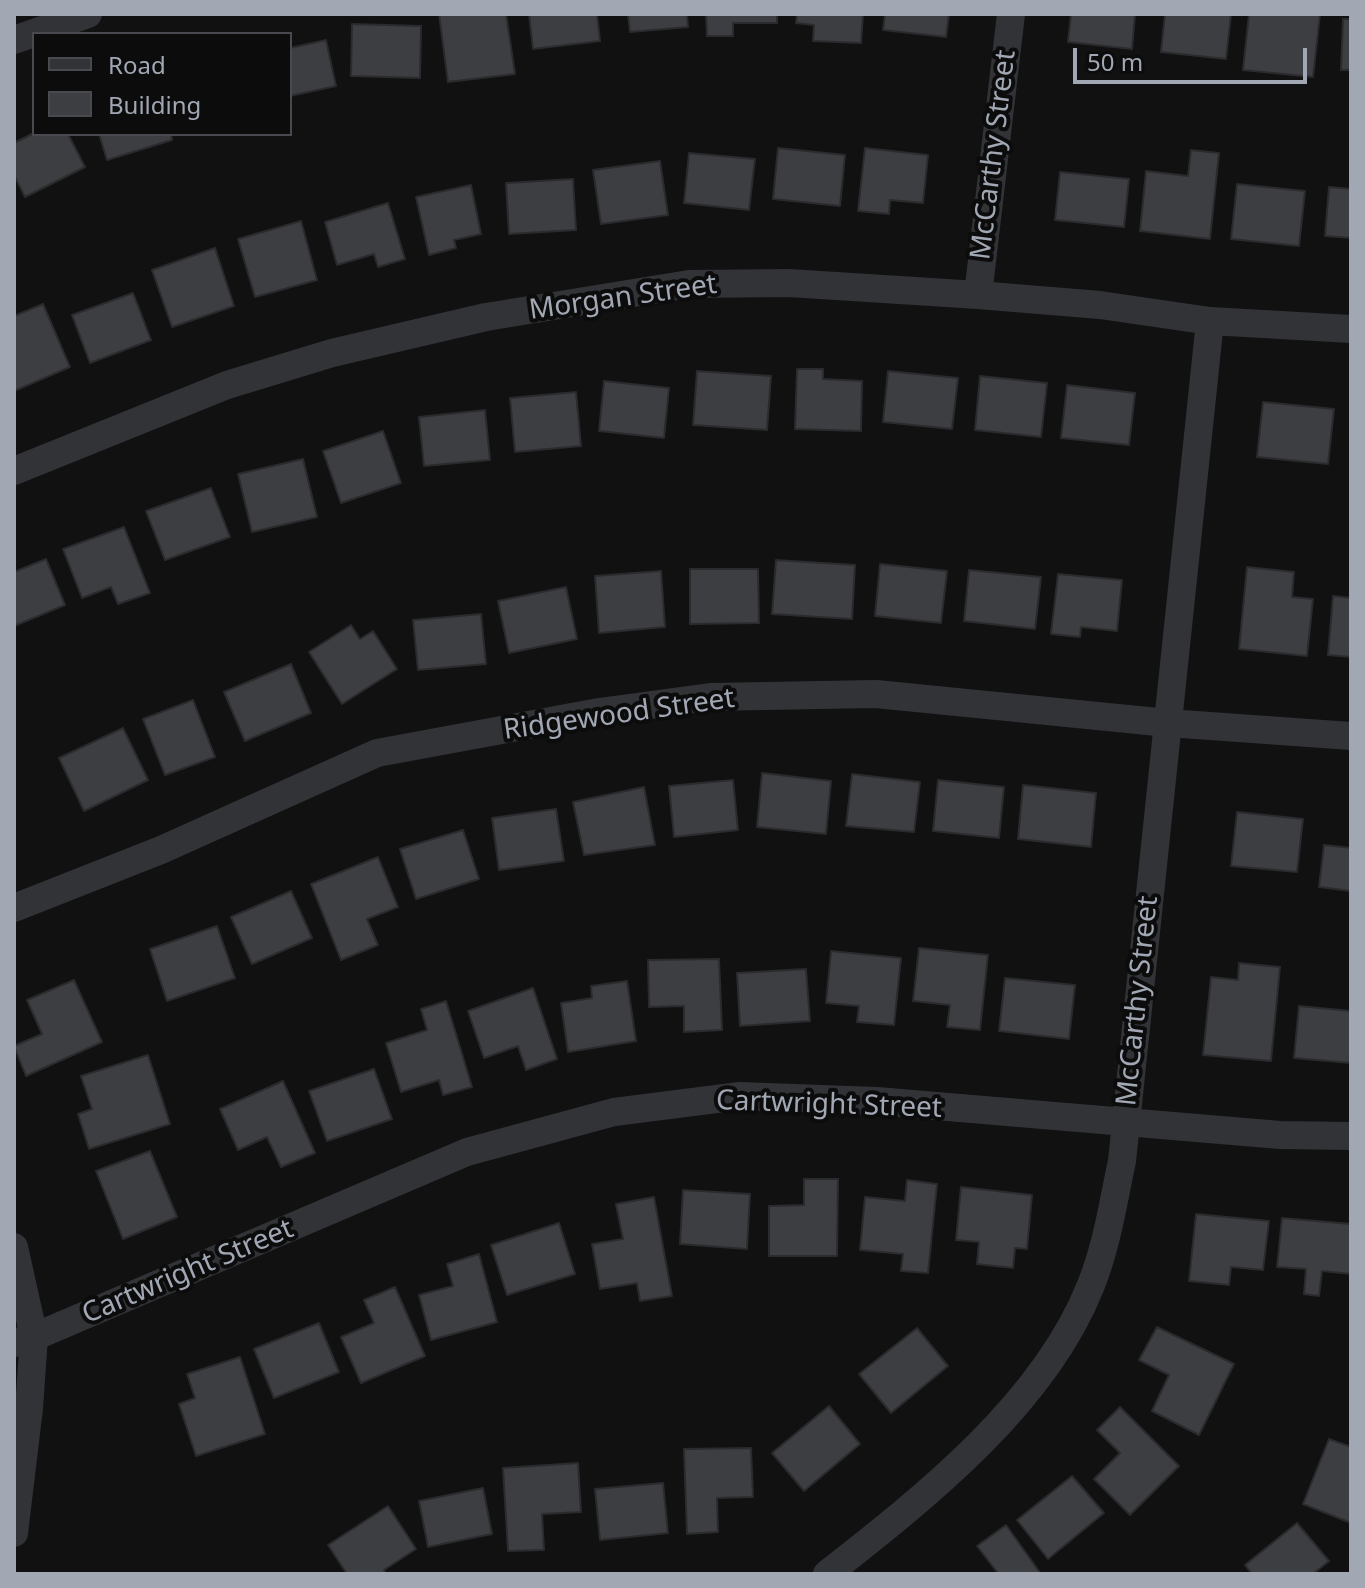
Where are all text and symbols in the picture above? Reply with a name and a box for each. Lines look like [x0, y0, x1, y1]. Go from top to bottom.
legend [32, 32, 292, 136]
scale bar [1077, 32, 1311, 82]
text: 50 m [1087, 45, 1143, 78]
text: Road [108, 48, 166, 81]
street label: McCarthy Street [964, 48, 1024, 262]
text: Building [108, 88, 201, 121]
street label: Morgan Street [527, 268, 719, 328]
street label: Ridgewood Street [501, 682, 737, 748]
street label: McCarthy Street [1110, 894, 1166, 1108]
street label: Cartwright Street [716, 1084, 942, 1126]
street label: Cartwright Street [77, 1212, 299, 1332]

